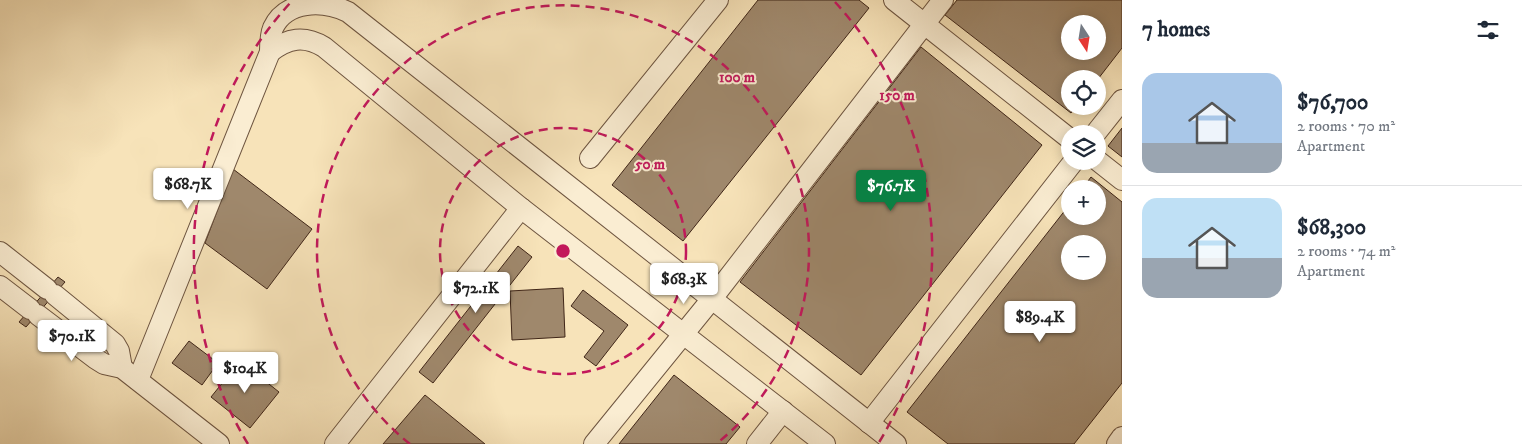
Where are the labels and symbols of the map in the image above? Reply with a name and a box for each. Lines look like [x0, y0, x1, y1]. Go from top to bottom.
north arrow [1061, 15, 1106, 60]
text: 100 m [719, 68, 756, 87]
text: 150 m [879, 86, 915, 105]
text: 50 m [634, 155, 666, 174]
pin: $68.7K [147, 168, 229, 210]
pin: $76.7K [850, 170, 932, 212]
centre of rings [554, 242, 572, 260]
pin: $68.3K [643, 262, 725, 305]
pin: $72.1K [435, 272, 517, 314]
pin: $89.4K [999, 300, 1081, 343]
pin: $70.1K [31, 320, 113, 362]
pin: $104K [210, 352, 280, 394]

